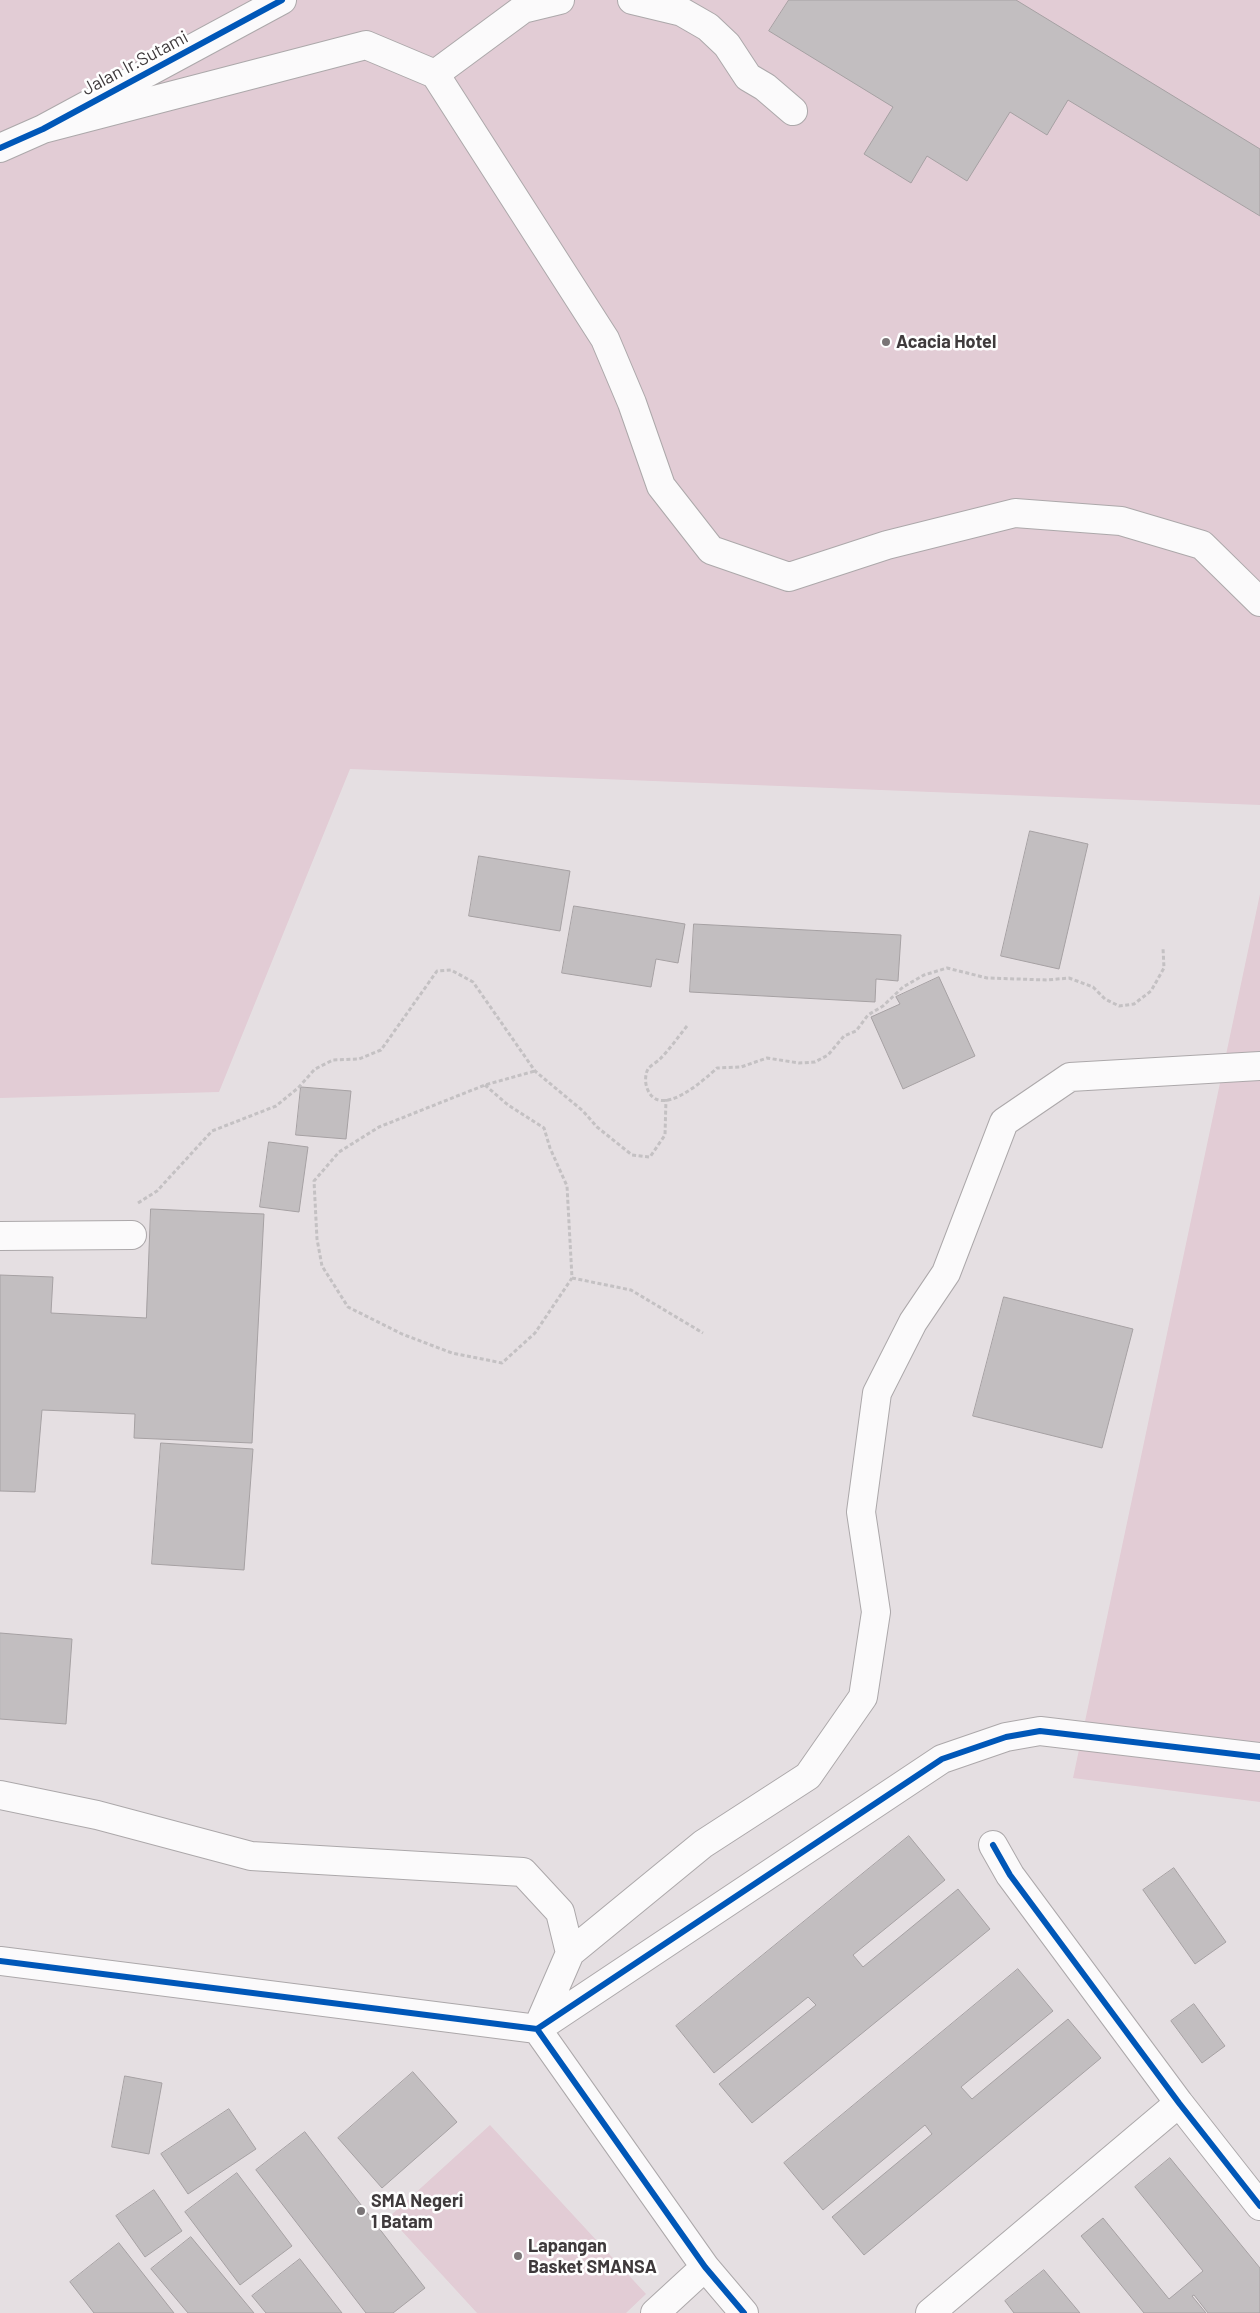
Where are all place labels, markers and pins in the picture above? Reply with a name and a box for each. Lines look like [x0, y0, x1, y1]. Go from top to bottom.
place label: Acacia Hotel [896, 331, 996, 353]
marker: Acacia Hotel [880, 336, 892, 348]
place label: SMA Negeri 1 Batam [371, 2190, 463, 2232]
marker: SMA Negeri 1 Batam [355, 2205, 367, 2217]
place label: Lapangan Basket SMANSA [528, 2235, 657, 2278]
marker: Lapangan Basket SMANSA [512, 2250, 524, 2262]

